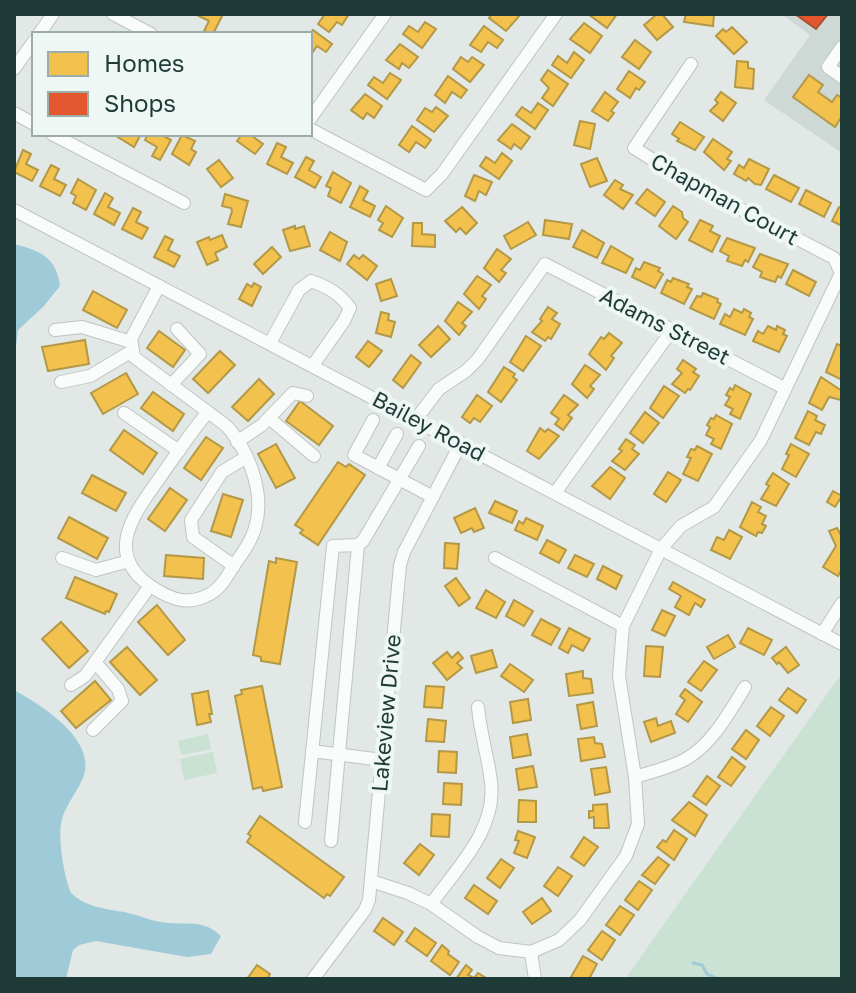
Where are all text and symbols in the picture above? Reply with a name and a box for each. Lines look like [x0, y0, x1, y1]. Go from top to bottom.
legend [32, 32, 312, 136]
text: Homes [104, 48, 185, 77]
text: Shops [104, 88, 176, 117]
street label: Chapman Court [647, 147, 804, 250]
street label: Adams Street [596, 281, 735, 370]
street label: Bailey Road [368, 385, 490, 467]
street label: Lakeview Drive [365, 633, 406, 793]

